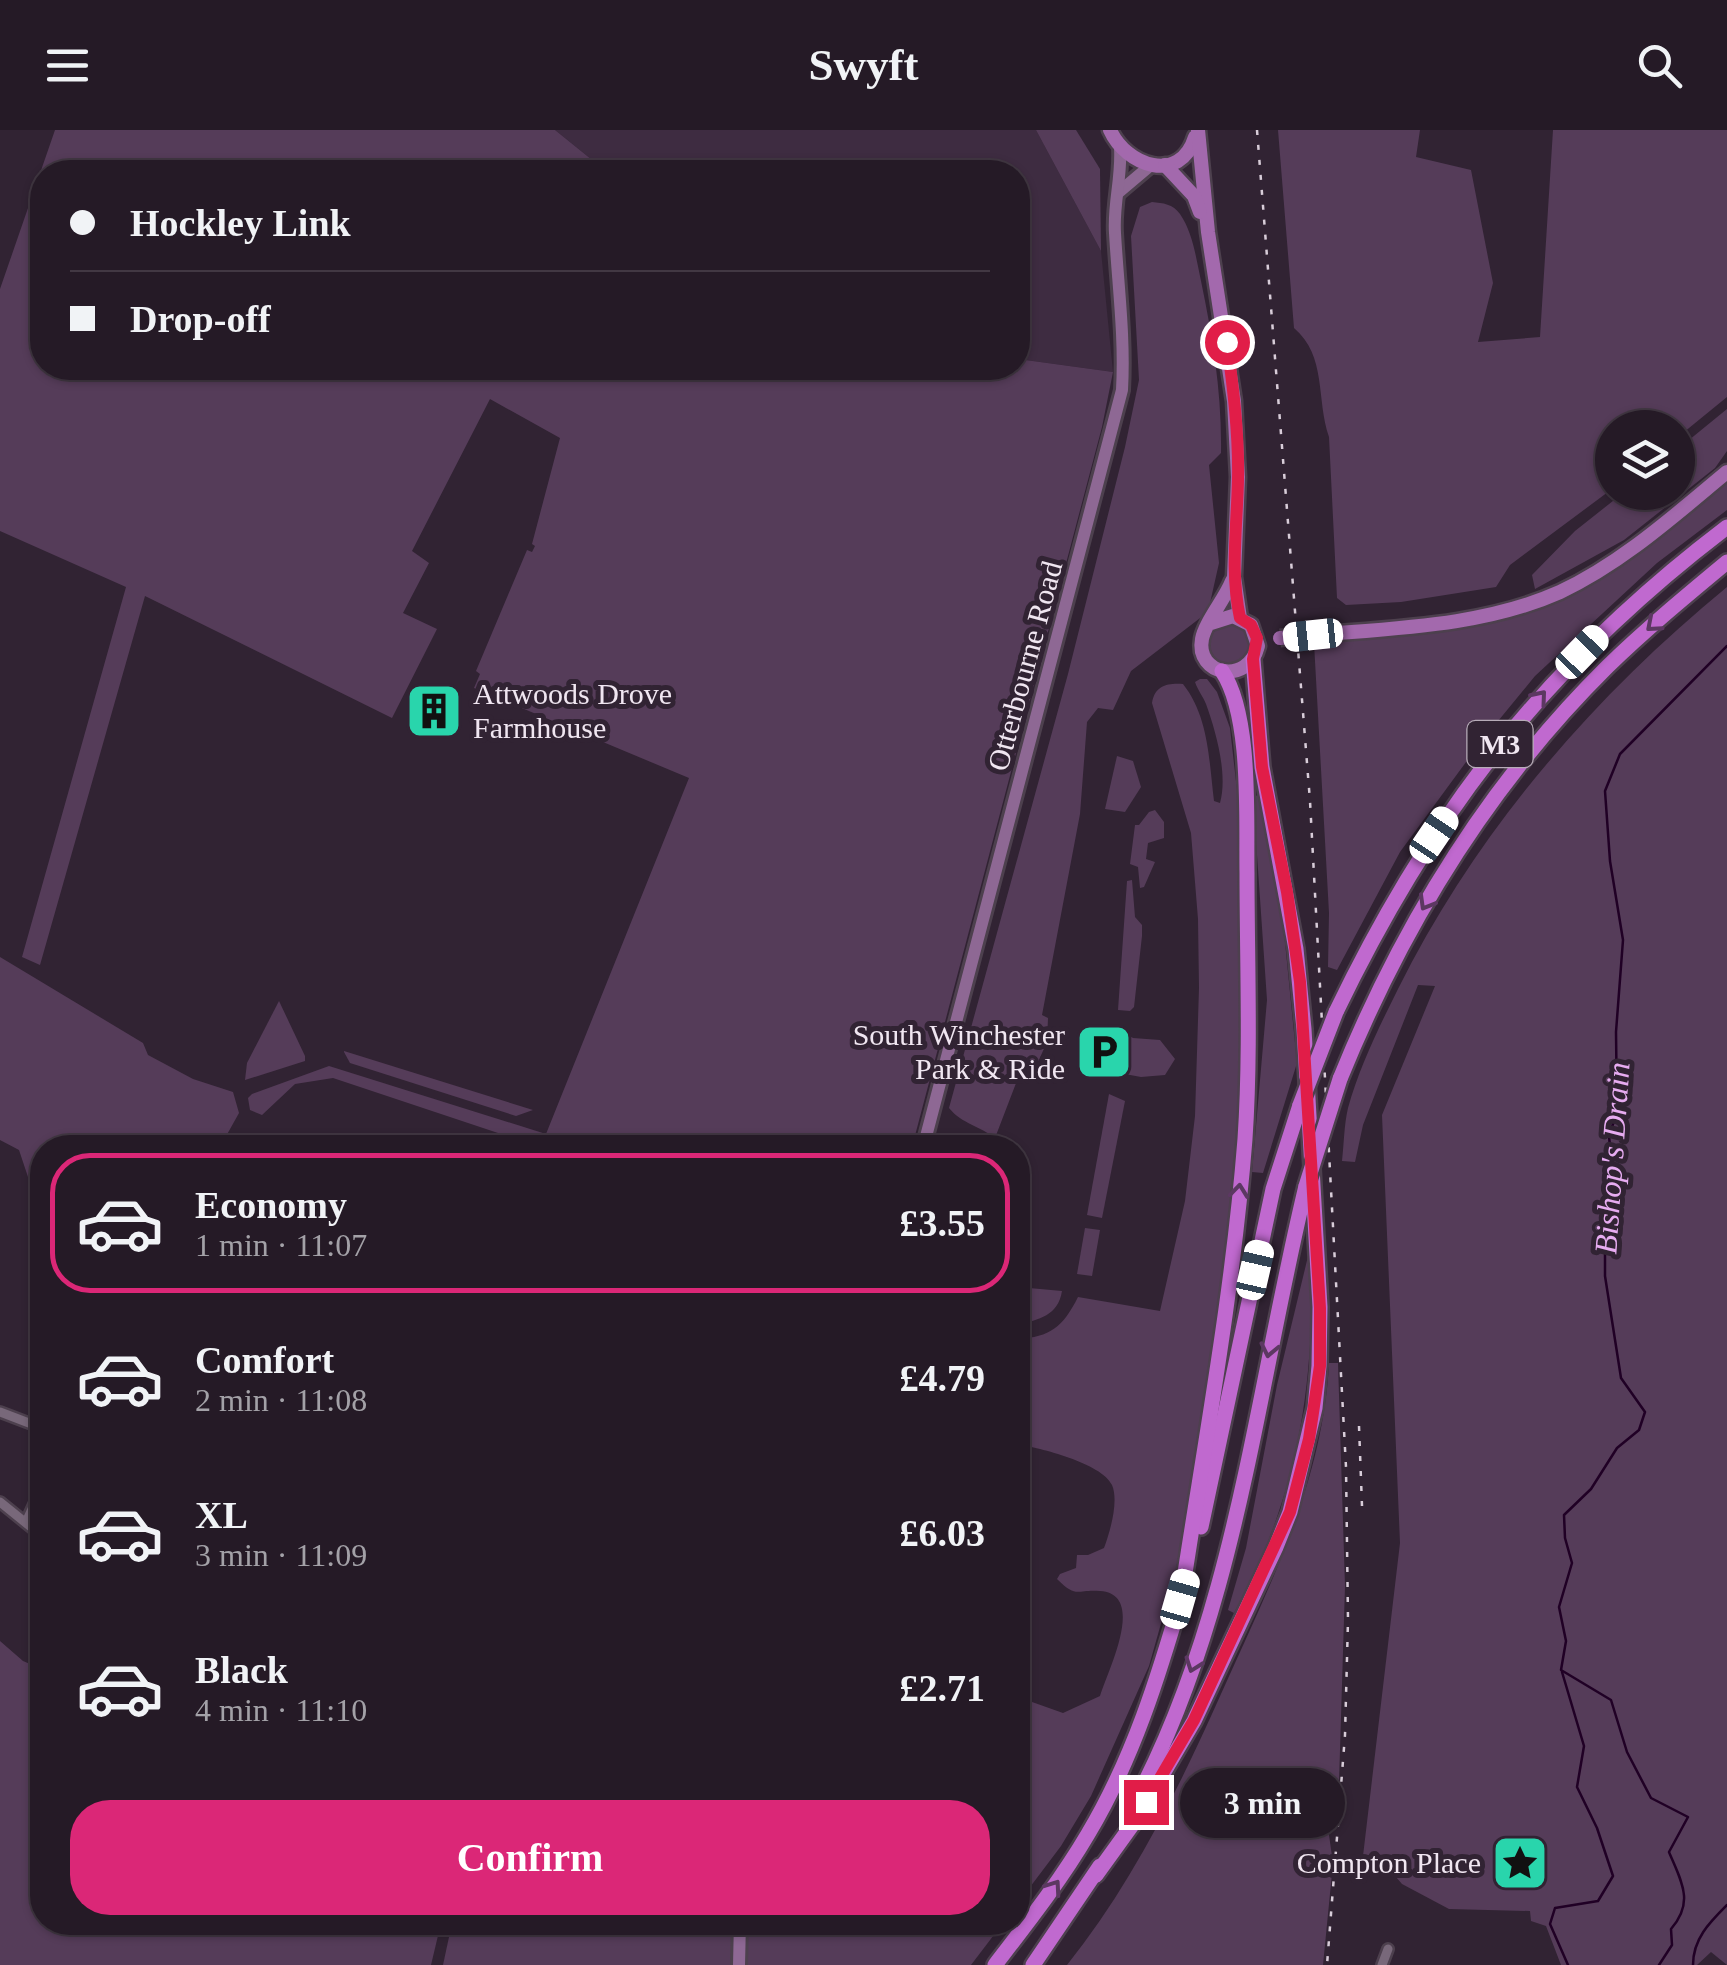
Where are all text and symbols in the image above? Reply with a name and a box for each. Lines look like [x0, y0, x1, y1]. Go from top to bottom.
icon: menu [40, 38, 95, 93]
icon: search [1632, 38, 1687, 93]
text: Swyft [809, 40, 919, 90]
text: Hockley Link [130, 202, 351, 244]
text: Drop-off [130, 298, 271, 340]
route start [1205, 320, 1250, 365]
map controls [1595, 410, 1695, 510]
button: layers [1595, 410, 1695, 510]
street label: Otterbourne Road [981, 557, 1068, 774]
one-way arrow [1646, 614, 1664, 632]
car [1282, 617, 1344, 653]
car [1550, 620, 1614, 684]
place label: Attwoods Drove Farmhouse [473, 677, 672, 744]
building icon: Attwoods Drove Farmhouse [404, 681, 464, 741]
one-way arrow [1528, 690, 1546, 708]
road number: M3 [1468, 721, 1532, 767]
car [1405, 802, 1463, 868]
one-way arrow [1418, 892, 1438, 910]
place label: South Winchester Park & Ride [853, 1018, 1065, 1085]
parking icon: South Winchester Park & Ride [1074, 1022, 1134, 1082]
water label: Bishop's Drain [1587, 1061, 1637, 1255]
icon: car [75, 1178, 165, 1268]
one-way arrow [1228, 1183, 1249, 1199]
text: Economy [195, 1184, 347, 1226]
text: £3.55 [900, 1202, 985, 1244]
text: 1 min · 11:07 [195, 1227, 367, 1263]
car [1234, 1237, 1276, 1303]
icon: car [75, 1333, 165, 1423]
text: Comfort [195, 1339, 334, 1381]
one-way arrow [1260, 1341, 1281, 1358]
text: £4.79 [900, 1357, 985, 1399]
text: 2 min · 11:08 [195, 1382, 367, 1418]
icon: car [75, 1488, 165, 1578]
text: XL [195, 1494, 248, 1536]
text: £6.03 [900, 1512, 985, 1554]
text: 3 min · 11:09 [195, 1537, 367, 1573]
car [1157, 1566, 1203, 1632]
icon: car [75, 1643, 165, 1733]
text: Black [195, 1649, 288, 1691]
one-way arrow [1184, 1656, 1205, 1673]
text: £2.71 [900, 1667, 985, 1709]
text: 4 min · 11:10 [195, 1692, 367, 1728]
callout: 3 min [1181, 1767, 1346, 1837]
route end [1124, 1780, 1169, 1825]
text: 3 min [1224, 1785, 1301, 1821]
button: Confirm [70, 1800, 990, 1915]
place icon: Compton Place [1490, 1833, 1550, 1893]
place label: Compton Place [1297, 1846, 1481, 1879]
one-way arrow [1042, 1879, 1060, 1898]

